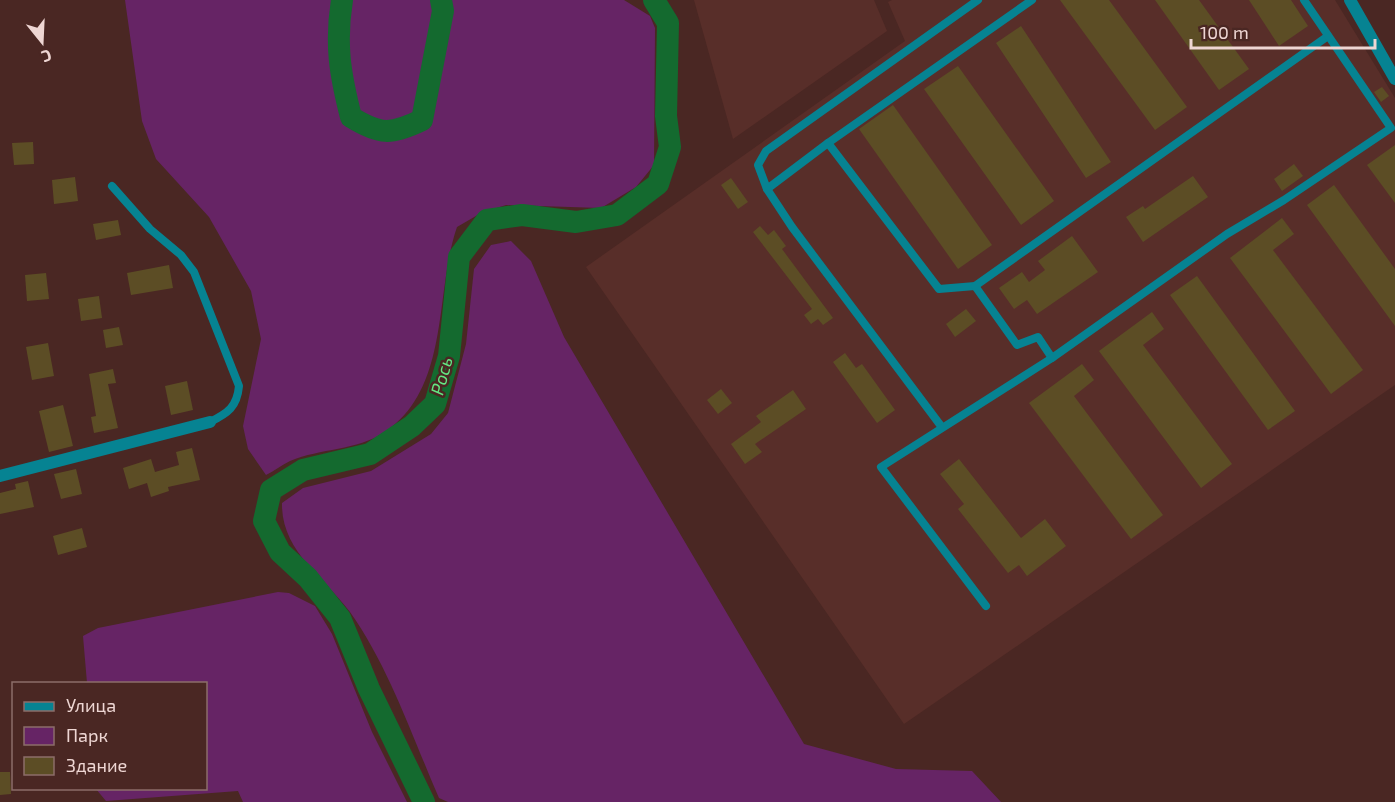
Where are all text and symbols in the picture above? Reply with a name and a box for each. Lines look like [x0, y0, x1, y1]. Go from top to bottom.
north arrow [12, 12, 72, 72]
scale bar [1191, 12, 1376, 50]
text: 100 m [1200, 21, 1249, 43]
text: С [39, 46, 54, 67]
water label: Рось [425, 354, 457, 397]
legend [12, 682, 207, 790]
text: Улица [66, 694, 116, 716]
text: Парк [66, 724, 108, 746]
text: Здание [66, 754, 127, 776]

